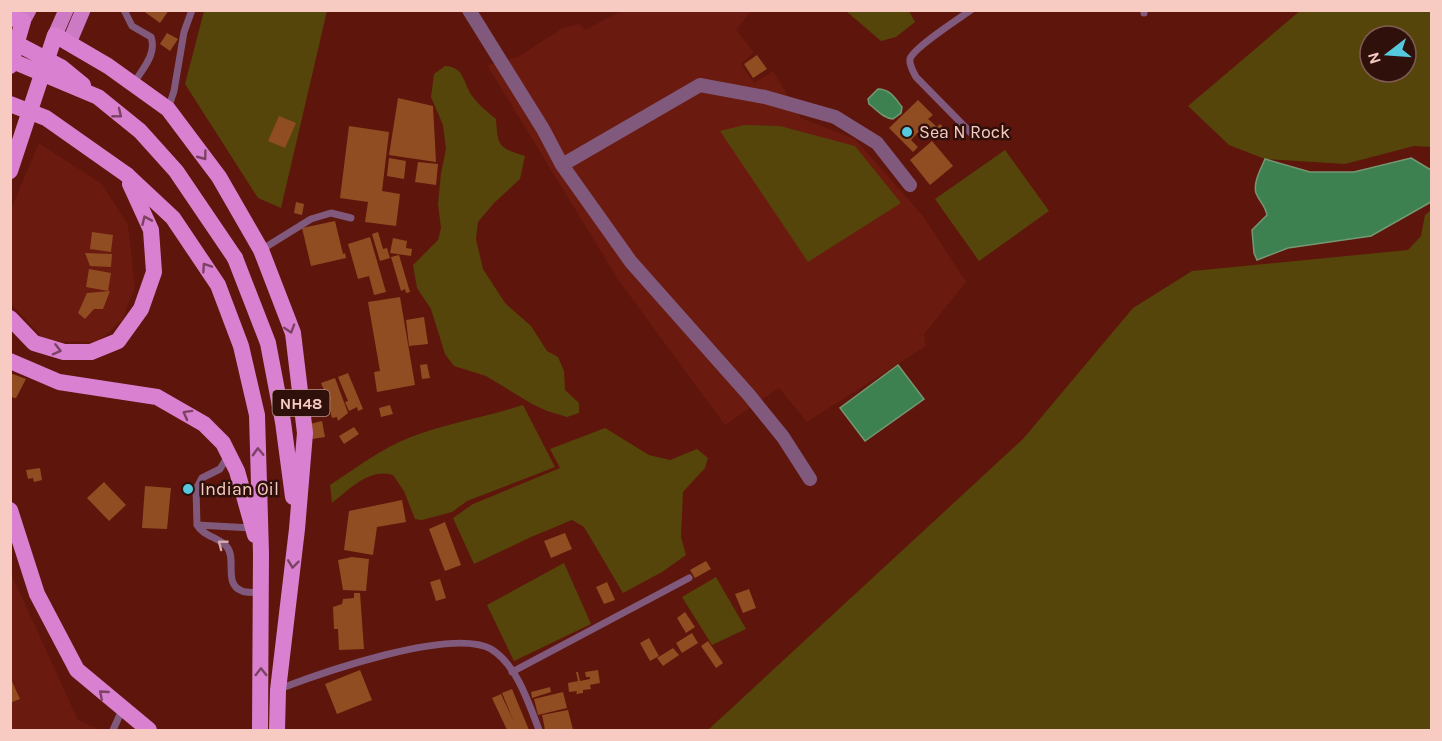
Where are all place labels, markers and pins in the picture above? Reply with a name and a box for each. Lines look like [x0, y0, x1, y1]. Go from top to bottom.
place label: Sea N Rock [919, 121, 1010, 143]
marker: Sea N Rock [900, 125, 914, 139]
place label: Indian Oil [200, 478, 279, 500]
marker: Indian Oil [181, 482, 195, 496]

